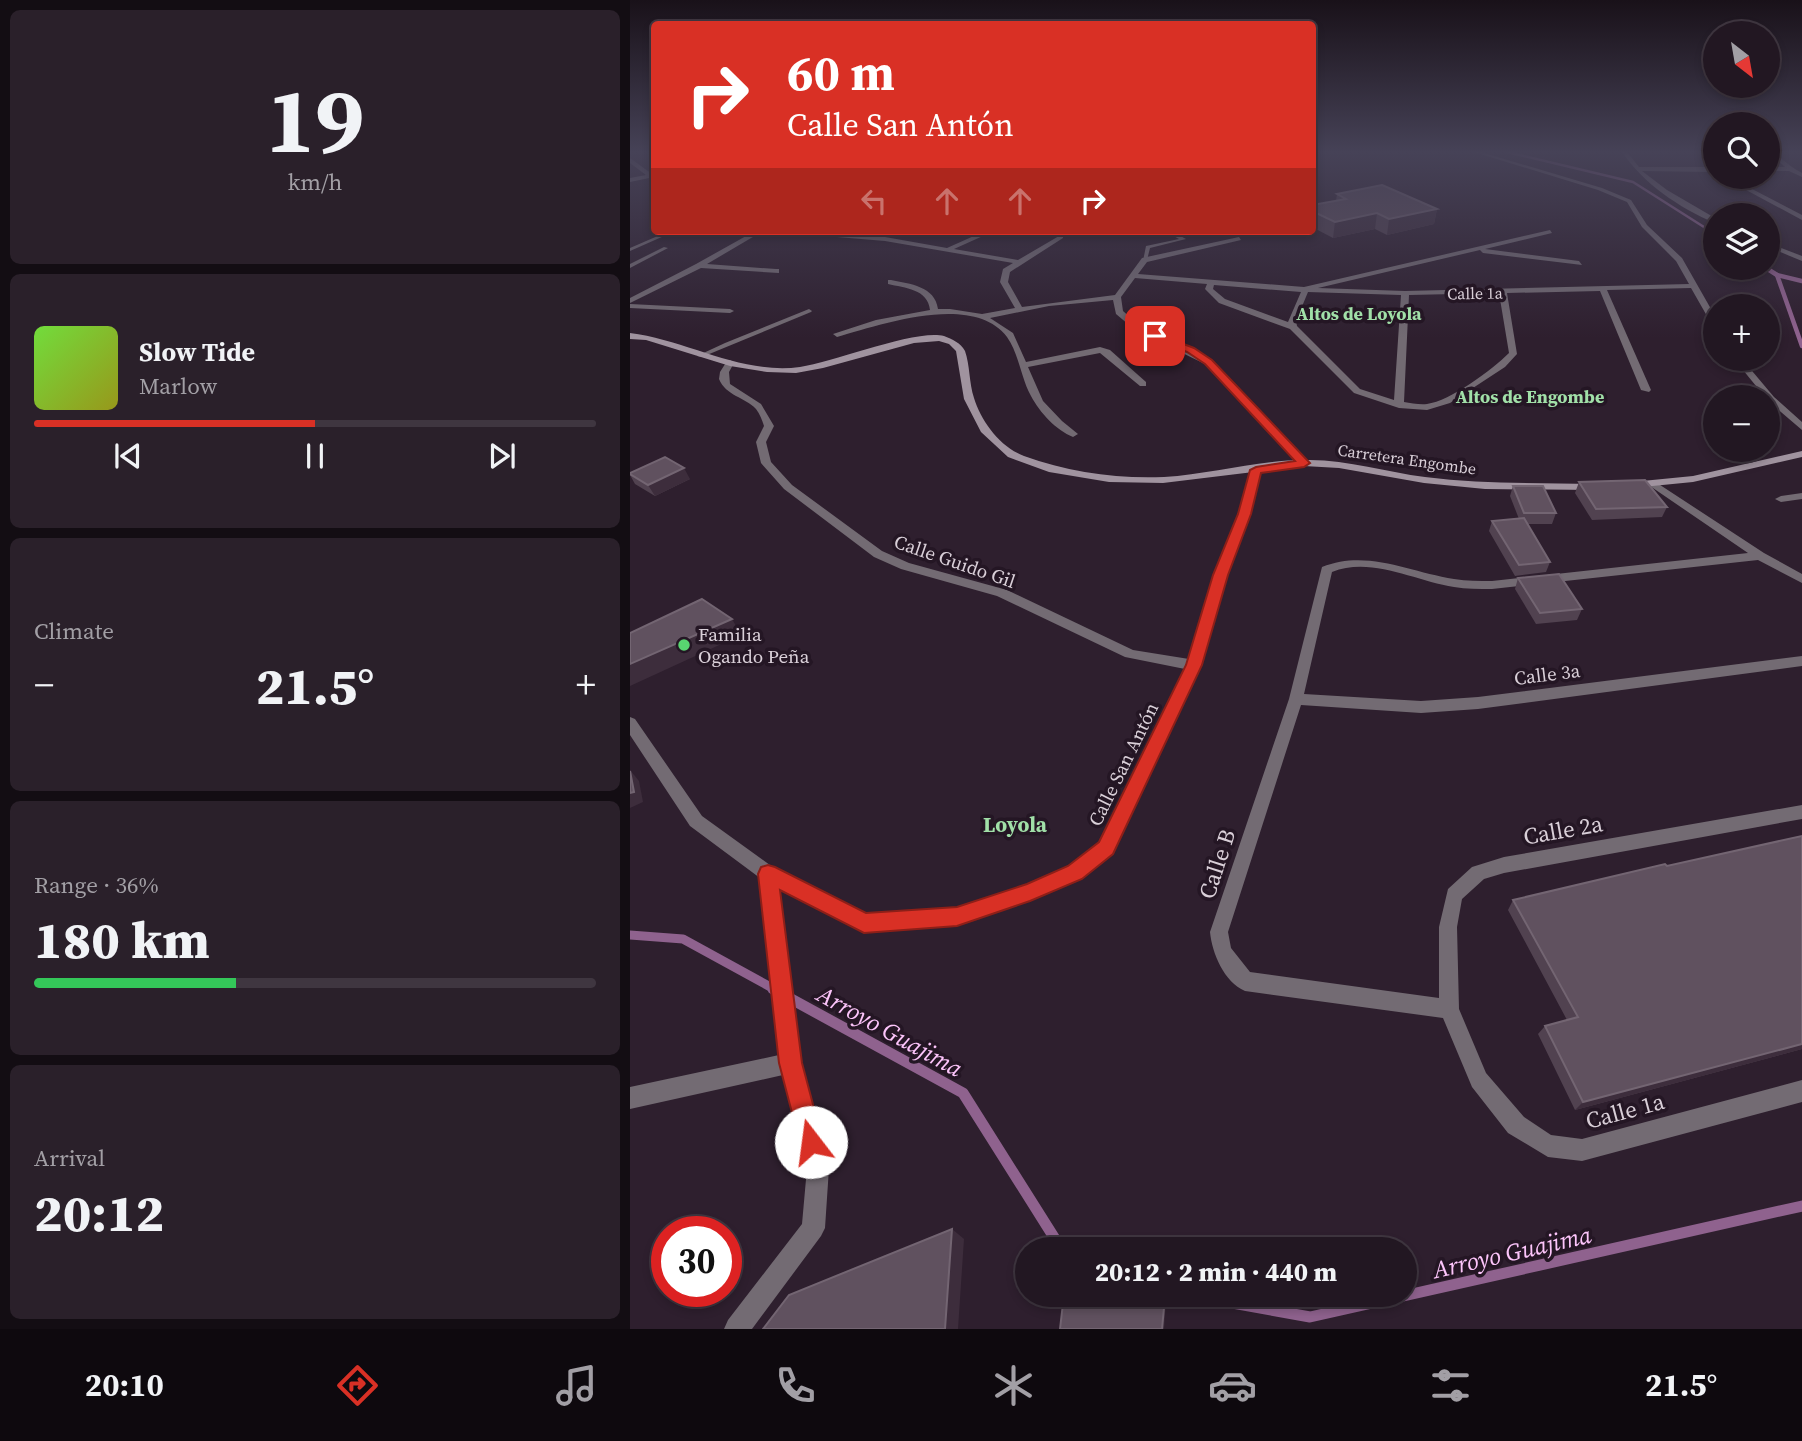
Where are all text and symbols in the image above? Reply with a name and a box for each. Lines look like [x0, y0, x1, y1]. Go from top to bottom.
north arrow [1703, 21, 1780, 98]
map controls [1703, 21, 1780, 462]
text: 60 m [787, 39, 895, 106]
icon: right [672, 49, 763, 140]
text: 19 [266, 58, 364, 182]
text: Calle San Antón [787, 103, 1014, 147]
button: search [1703, 112, 1780, 189]
text: km/h [288, 166, 342, 198]
icon: left [855, 182, 893, 220]
icon: ahead [928, 182, 966, 220]
icon: ahead [1001, 182, 1039, 220]
icon: right [1074, 182, 1112, 220]
button: layers [1703, 203, 1780, 280]
street label: Calle 1a [1447, 281, 1504, 304]
button: + [1703, 294, 1780, 371]
district label: Altos de Loyola [1296, 301, 1422, 326]
pin [1125, 306, 1185, 366]
icon: arrive [1136, 317, 1174, 355]
text: Slow Tide [139, 334, 255, 370]
text: Marlow [139, 370, 217, 402]
district label: Altos de Engombe [1456, 384, 1604, 409]
button: − [1703, 385, 1780, 462]
icon: previous [109, 437, 147, 475]
icon: pause [296, 437, 334, 475]
icon: next [483, 437, 521, 475]
street label: Carretera Engombe [1336, 438, 1478, 480]
street label: Calle Guido Gil [891, 528, 1019, 594]
text: Climate [34, 615, 114, 647]
place label: Familia Ogando Peña [698, 621, 810, 669]
marker: Familia Ogando Peña [676, 637, 692, 653]
text: 21.5° [256, 650, 374, 721]
street label: Calle 3a [1513, 657, 1582, 691]
text: − [34, 659, 54, 711]
text: + [576, 659, 596, 711]
street label: Calle San Antón [1082, 698, 1164, 830]
street label: Calle 2a [1521, 807, 1606, 853]
district label: Loyola [983, 810, 1048, 839]
street label: Calle B [1191, 825, 1243, 903]
text: Range · 36% [34, 869, 159, 901]
text: 180 km [34, 904, 210, 975]
water label: Arroyo Guajima [809, 976, 969, 1085]
street label: Calle 1a [1582, 1085, 1668, 1137]
position arrow [774, 1105, 848, 1179]
text: Arrival [34, 1142, 105, 1174]
text: 20:12 [34, 1177, 164, 1248]
speed limit sign: 30 [651, 1216, 742, 1307]
water label: Arroyo Guajima [1427, 1218, 1595, 1287]
text: 20:12 · 2 min · 440 m [1095, 1254, 1337, 1290]
icon: directions [333, 1361, 382, 1410]
icon: music [552, 1361, 601, 1410]
icon: phone [771, 1361, 820, 1410]
icon: climate [989, 1361, 1038, 1410]
icon: car [1208, 1361, 1257, 1410]
icon: filters [1426, 1361, 1475, 1410]
text: 20:10 [85, 1363, 164, 1407]
text: 21.5° [1645, 1363, 1717, 1407]

